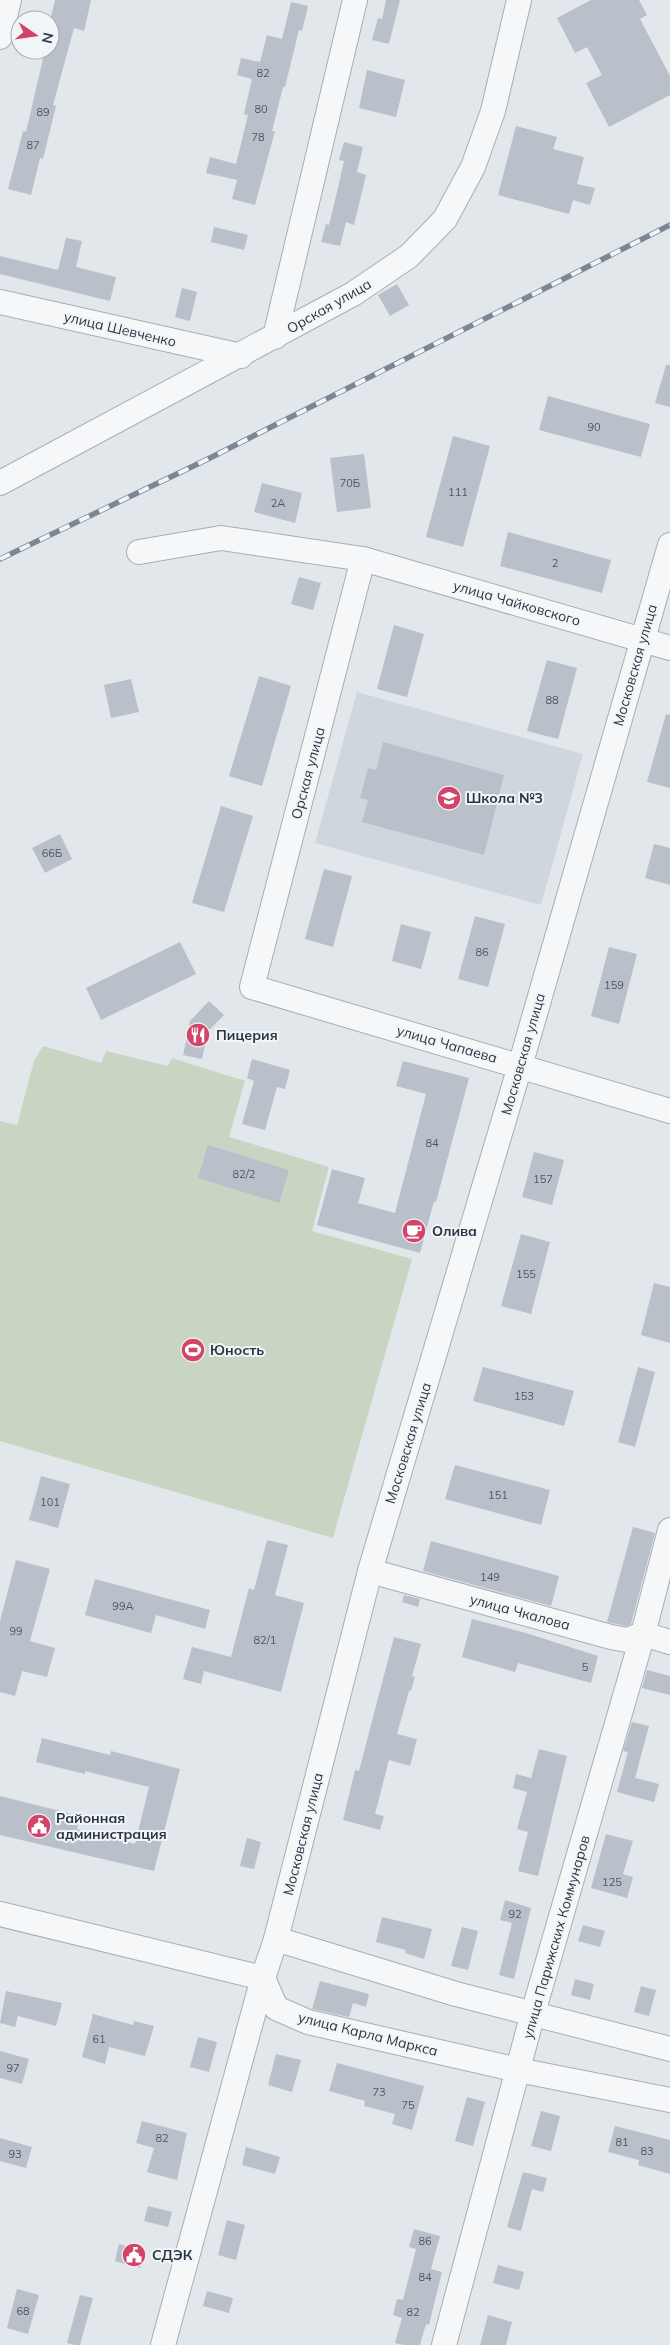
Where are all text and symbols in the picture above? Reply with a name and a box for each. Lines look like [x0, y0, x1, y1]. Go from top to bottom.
north arrow [10, 10, 60, 60]
text: N [38, 31, 58, 45]
house number: 82 [256, 66, 270, 80]
house number: 80 [254, 102, 268, 116]
house number: 89 [36, 105, 50, 119]
house number: 78 [251, 130, 265, 144]
house number: 87 [26, 138, 40, 152]
street label: Орская улица [284, 275, 374, 337]
street label: улица Шевченко [62, 307, 178, 351]
house number: 90 [587, 420, 601, 434]
house number: 70Б [340, 476, 360, 490]
house number: 111 [448, 485, 468, 499]
house number: 2А [271, 496, 285, 510]
house number: 2 [552, 556, 559, 570]
street label: улица Чайковского [451, 576, 583, 630]
street label: Московская улица [609, 602, 661, 728]
house number: 88 [545, 693, 559, 707]
street label: Орская улица [287, 725, 329, 821]
school or university icon: Школа №3 [436, 785, 462, 811]
place label: Школа №3 [466, 789, 543, 807]
house number: 66Б [42, 846, 62, 860]
house number: 86 [475, 945, 489, 959]
house number: 159 [604, 978, 624, 992]
street label: Московская улица [497, 991, 549, 1117]
street label: улица Чапаева [395, 1021, 499, 1067]
restaurant icon: Пицерия [185, 1022, 211, 1048]
place label: Пицерия [216, 1026, 278, 1044]
house number: 84 [425, 1136, 439, 1150]
house number: 82/2 [233, 1167, 256, 1181]
house number: 157 [533, 1172, 553, 1186]
cafe icon: Олива [401, 1218, 427, 1244]
place label: Олива [432, 1222, 477, 1240]
house number: 155 [516, 1267, 536, 1281]
sports icon: Юность [180, 1337, 206, 1363]
place label: Юность [210, 1341, 264, 1359]
street label: Московская улица [381, 1380, 435, 1506]
house number: 153 [514, 1389, 534, 1403]
house number: 151 [488, 1488, 508, 1502]
house number: 101 [40, 1495, 60, 1509]
house number: 149 [480, 1570, 500, 1584]
street label: улица Чкалова [468, 1590, 572, 1634]
house number: 99А [112, 1599, 134, 1613]
house number: 99 [9, 1624, 23, 1638]
house number: 82/1 [254, 1633, 276, 1647]
house number: 5 [582, 1660, 589, 1674]
street label: Московская улица [279, 1771, 327, 1897]
place label: Районная администрация [56, 1809, 167, 1843]
public building icon: Районная администрация [26, 1813, 52, 1839]
street label: улица Парижских Коммунаров [518, 1833, 594, 2041]
house number: 125 [602, 1875, 622, 1889]
house number: 92 [508, 1907, 522, 1921]
street label: улица Карла Маркса [296, 2008, 440, 2060]
house number: 61 [92, 2032, 106, 2046]
house number: 97 [6, 2061, 20, 2075]
house number: 73 [372, 2085, 386, 2099]
house number: 75 [401, 2098, 415, 2112]
house number: 82 [155, 2131, 169, 2145]
house number: 81 [615, 2135, 629, 2149]
house number: 83 [640, 2144, 654, 2158]
house number: 93 [8, 2147, 22, 2161]
house number: 86 [418, 2234, 432, 2248]
public building icon: СДЭК [121, 2242, 147, 2268]
place label: СДЭК [152, 2246, 193, 2264]
house number: 84 [418, 2270, 432, 2284]
house number: 68 [16, 2304, 30, 2318]
house number: 82 [406, 2305, 420, 2319]

